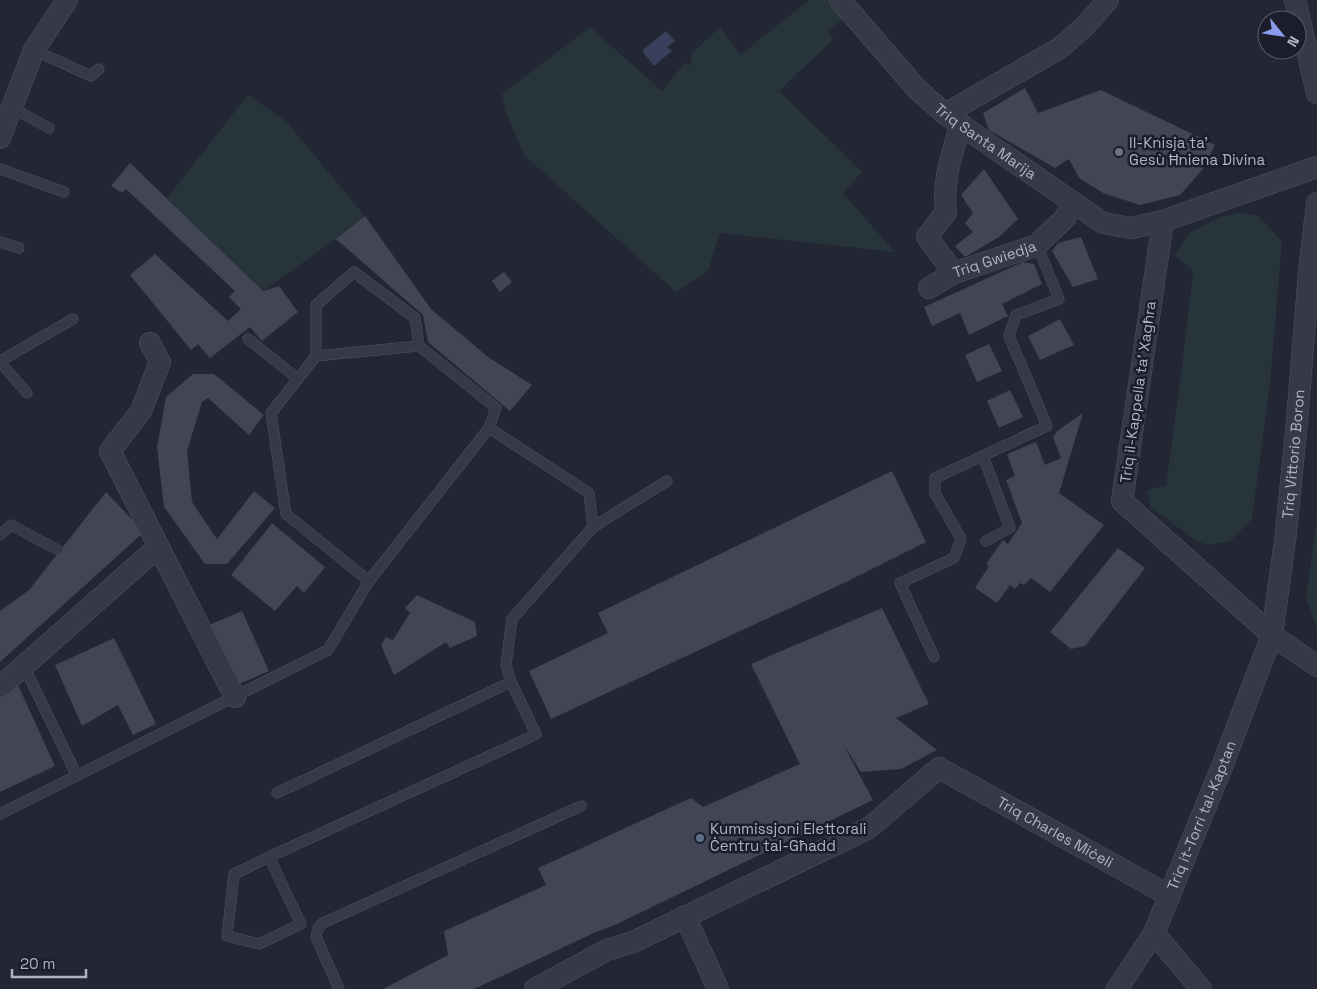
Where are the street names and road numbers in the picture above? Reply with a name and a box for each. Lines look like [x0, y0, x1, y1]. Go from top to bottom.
street label: Triq Santa Marija [931, 99, 1041, 183]
street label: Triq Gwiedja [950, 236, 1039, 282]
street label: Triq il-Kappella ta' Xagħra [1115, 299, 1160, 484]
street label: Triq Vittorio Boron [1277, 388, 1309, 520]
street label: Triq it-Torri tal-Kaptan [1163, 738, 1240, 893]
street label: Triq Charles Miċeli [994, 792, 1117, 872]

